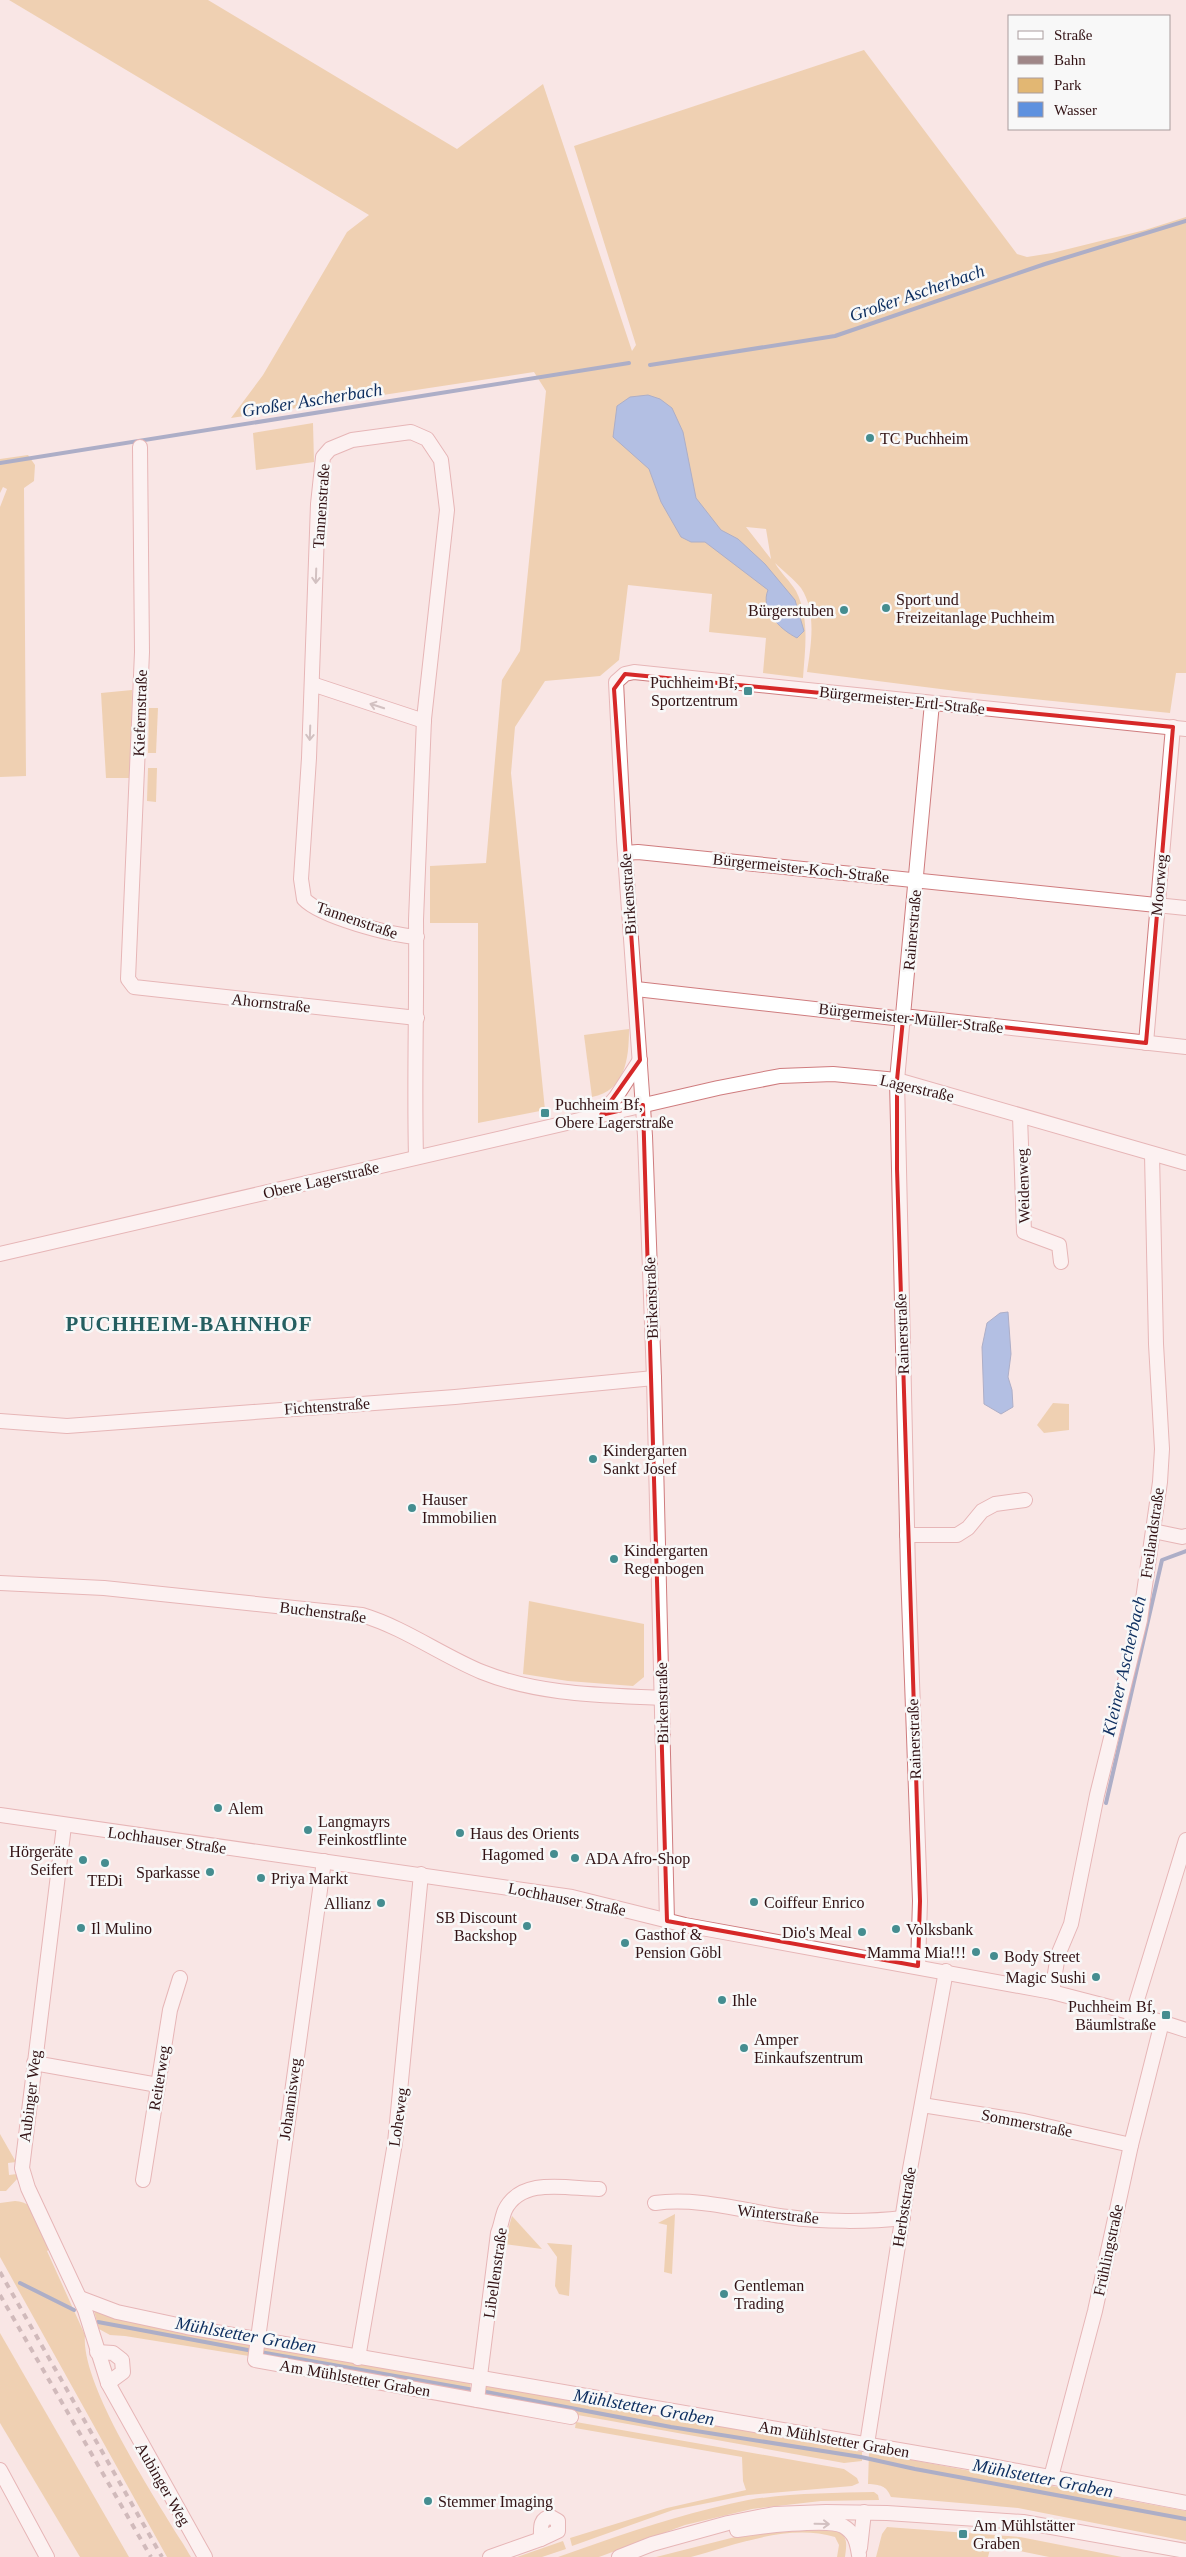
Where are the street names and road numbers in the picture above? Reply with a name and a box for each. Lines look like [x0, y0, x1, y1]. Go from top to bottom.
street label: Tannenstraße [310, 463, 332, 549]
street label: Kiefernstraße [130, 669, 150, 757]
street label: Bürgermeister-Ertl-Straße [818, 683, 986, 718]
street label: Bürgermeister-Koch-Straße [712, 850, 890, 887]
street label: Birkenstraße [617, 853, 639, 935]
street label: Moorweg [1148, 853, 1171, 917]
street label: Rainerstraße [900, 889, 924, 971]
street label: Tannenstraße [314, 898, 400, 942]
street label: Ahornstraße [231, 990, 311, 1016]
street label: Bürgermeister-Müller-Straße [818, 1000, 1004, 1037]
street label: Lagerstraße [878, 1071, 956, 1106]
street label: Weidenweg [1013, 1148, 1034, 1224]
street label: Obere Lagerstraße [261, 1158, 381, 1203]
street label: Birkenstraße [641, 1257, 661, 1339]
street label: Rainerstraße [892, 1293, 912, 1375]
street label: Fichtenstraße [283, 1395, 371, 1417]
street label: Freilandstraße [1137, 1486, 1167, 1580]
street label: Buchenstraße [279, 1598, 367, 1626]
street label: Birkenstraße [653, 1662, 671, 1744]
street label: Rainerstraße [904, 1698, 924, 1780]
street label: Lochhauser Straße [107, 1823, 227, 1857]
street label: Lochhauser Straße [507, 1879, 627, 1919]
street label: Reiterweg [145, 2044, 174, 2112]
street label: Aubinger Weg [16, 2049, 45, 2143]
street label: Johannisweg [276, 2057, 305, 2141]
street label: Loheweg [385, 2086, 412, 2148]
street label: Sommerstraße [980, 2106, 1074, 2140]
street label: Herbststraße [889, 2166, 919, 2248]
street label: Winterstraße [736, 2201, 820, 2227]
street label: Frühlingstraße [1090, 2203, 1127, 2298]
street label: Libellenstraße [480, 2227, 510, 2319]
street label: Am Mühlstetter Graben [278, 2356, 432, 2400]
street label: Am Mühlstetter Graben [757, 2417, 911, 2461]
street label: Aubinger Weg [132, 2439, 194, 2529]

